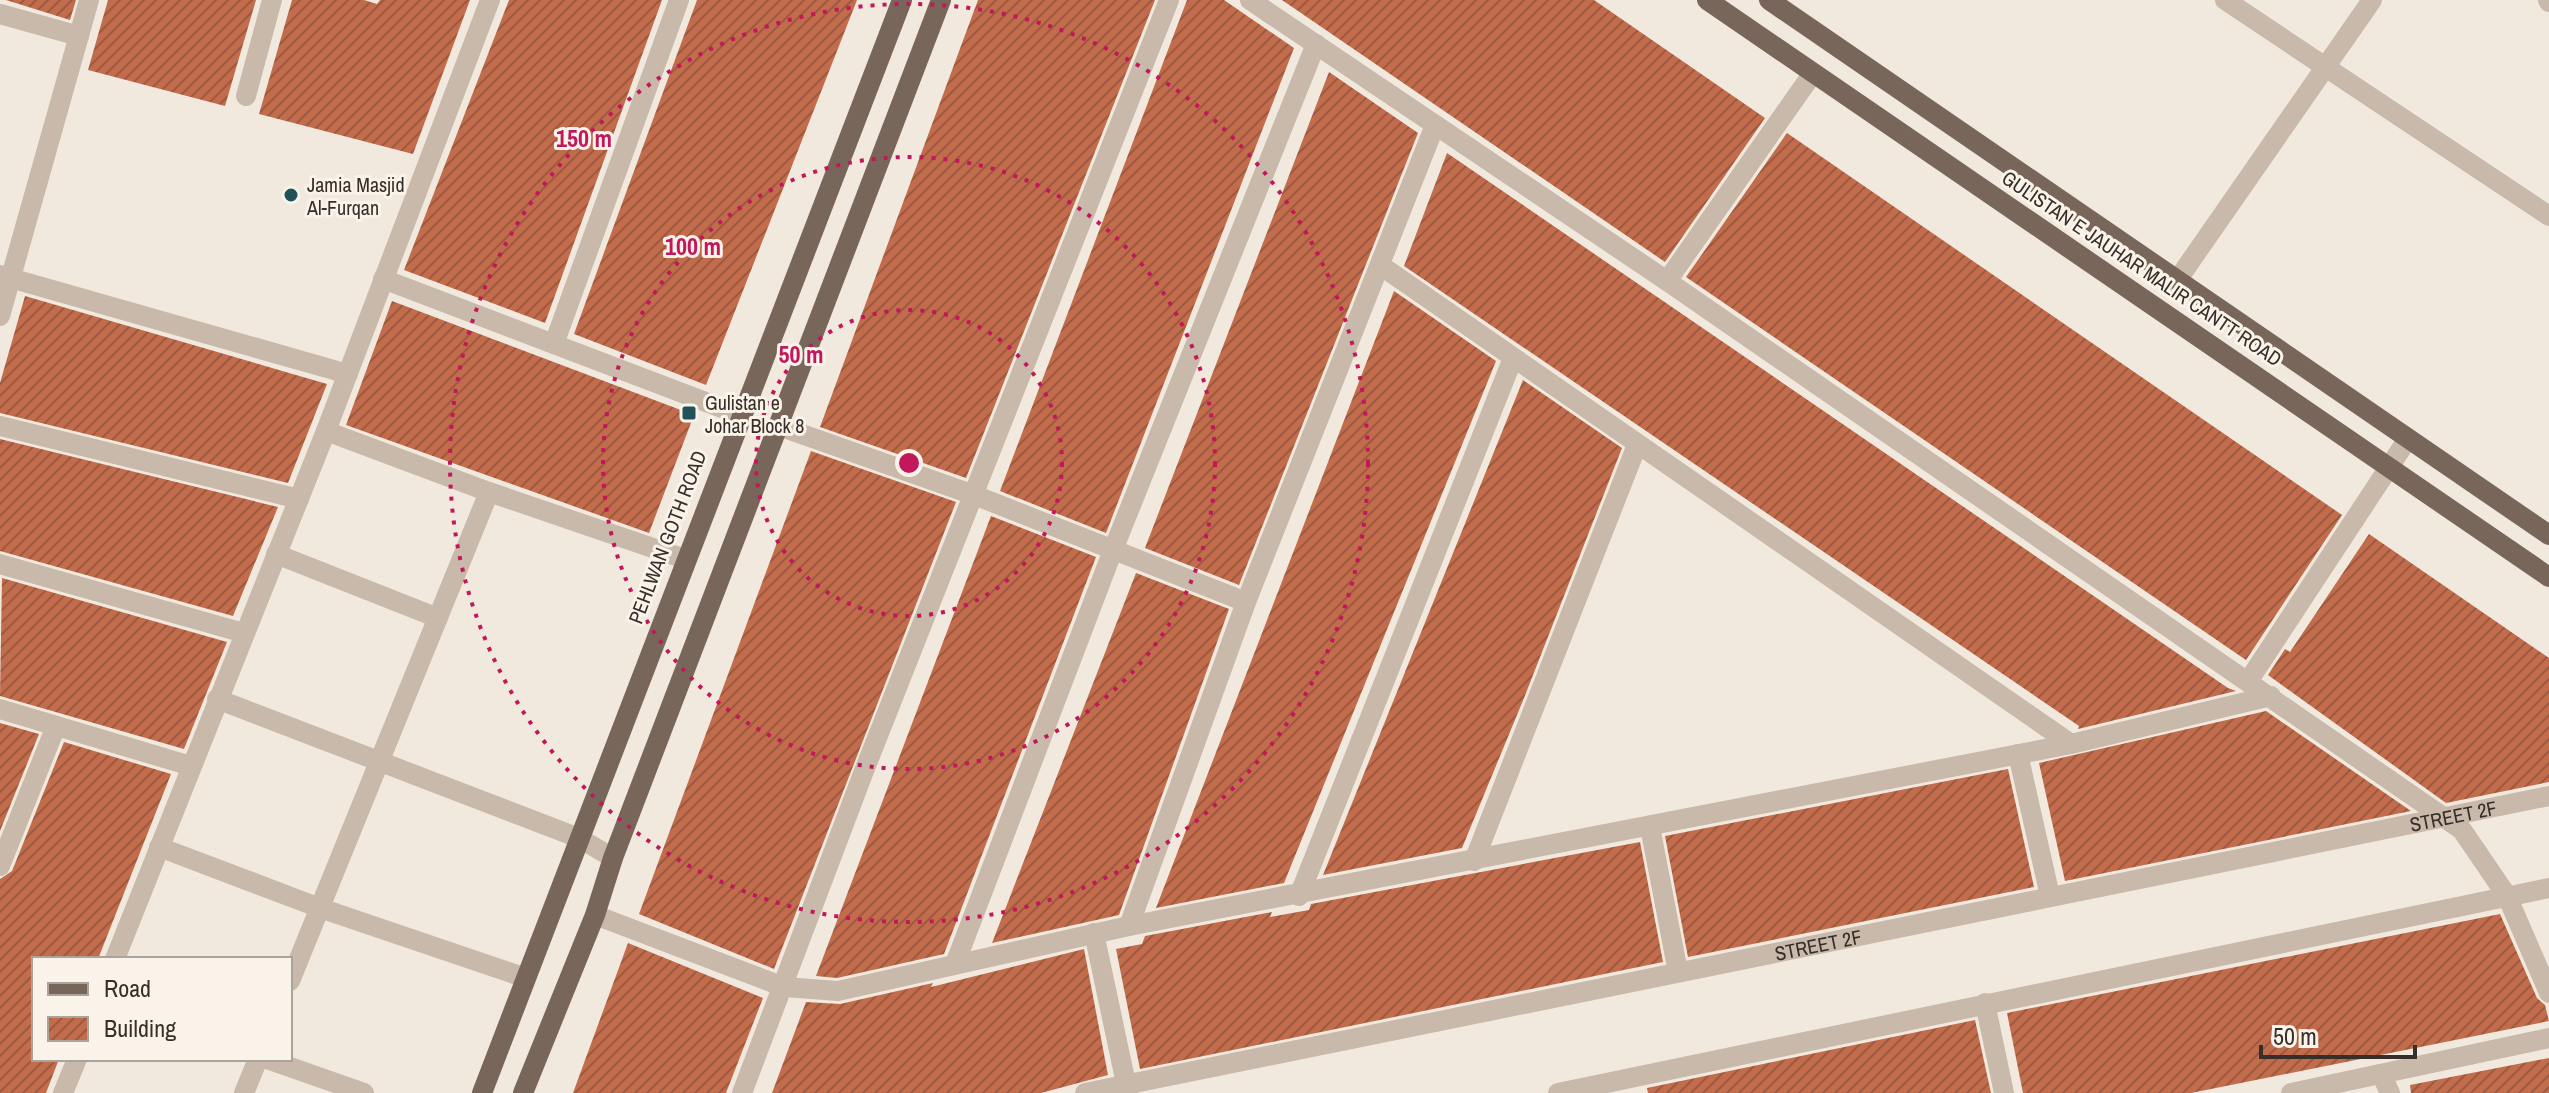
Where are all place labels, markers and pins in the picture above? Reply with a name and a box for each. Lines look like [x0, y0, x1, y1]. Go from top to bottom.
place label: Jamia Masjid Al-Furqan [306, 171, 405, 221]
marker: Jamia Masjid Al-Furqan [282, 186, 300, 204]
place label: Gulistan e Johar Block 8 [705, 389, 804, 439]
marker: Gulistan e Johar Block 8 [680, 404, 698, 422]
centre of rings [895, 449, 923, 477]

